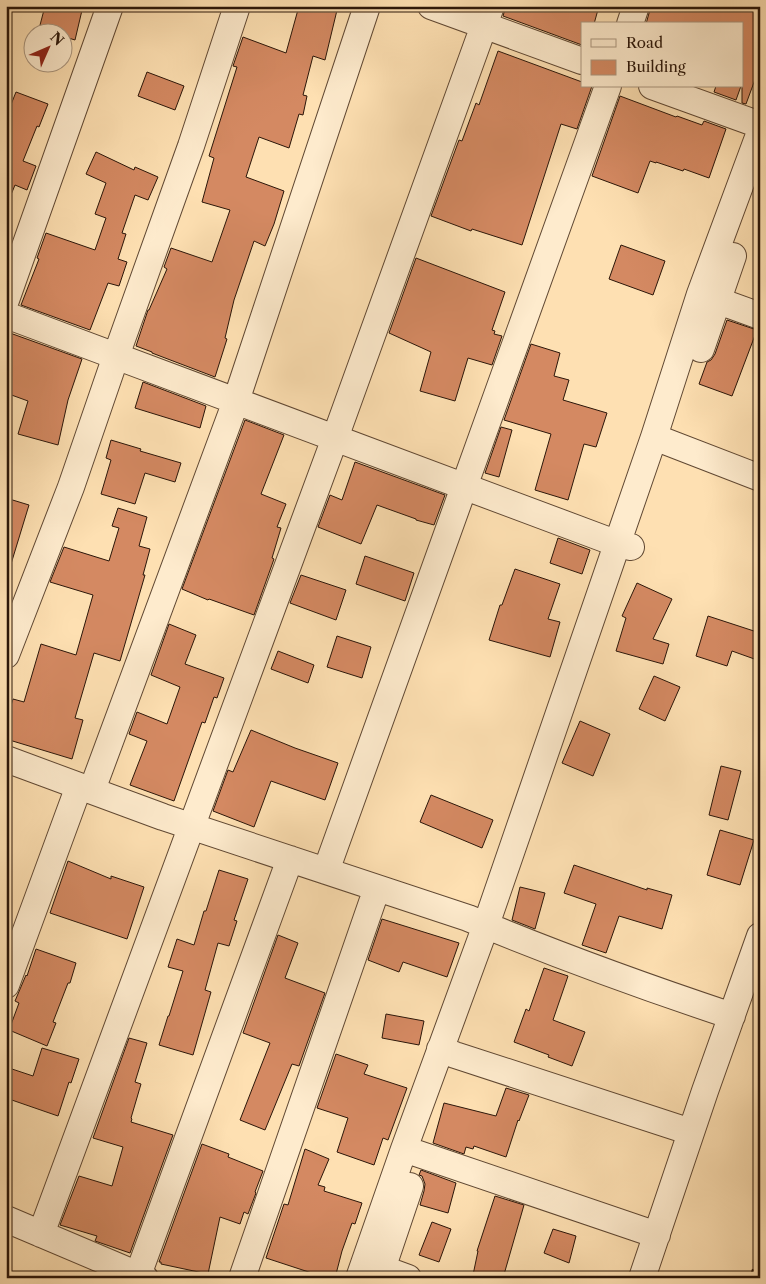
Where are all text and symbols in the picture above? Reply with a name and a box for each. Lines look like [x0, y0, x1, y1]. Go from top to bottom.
north arrow [22, 22, 72, 72]
legend [581, 22, 744, 88]
text: N [47, 28, 68, 49]
text: Road [626, 33, 663, 52]
text: Building [626, 57, 686, 76]

